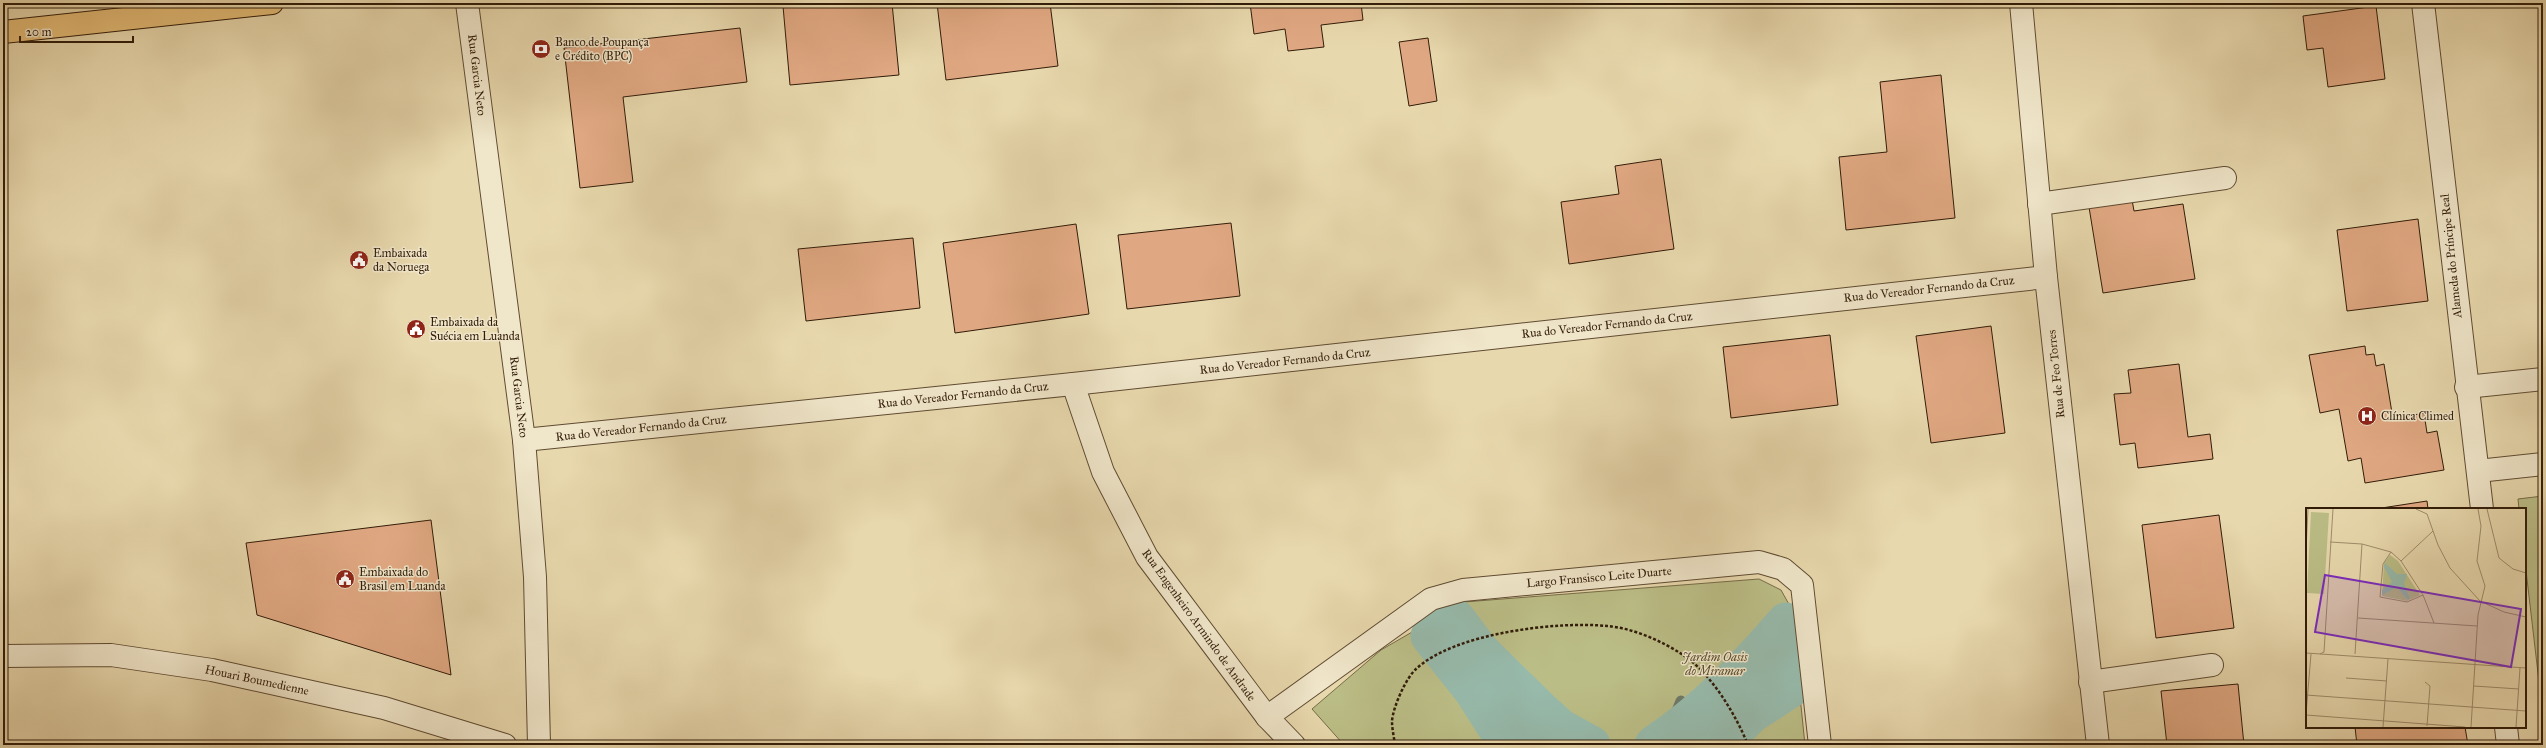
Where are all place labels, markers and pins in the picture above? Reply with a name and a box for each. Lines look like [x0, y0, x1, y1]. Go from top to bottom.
place label: Banco de Poupança e Crédito (BPC) [555, 35, 650, 63]
bank icon: Banco de Poupança e Crédito (BPC) [530, 38, 552, 60]
place label: Embaixada da Noruega [373, 246, 430, 275]
public building icon: Embaixada da Noruega [348, 249, 370, 271]
place label: Embaixada da Suécia em Luanda [430, 315, 521, 343]
public building icon: Embaixada da Suécia em Luanda [405, 318, 427, 340]
hospital icon: Clínica Climed [2356, 405, 2378, 427]
place label: Clínica Climed [2381, 409, 2454, 423]
place label: Embaixada do Brasil em Luanda [359, 565, 446, 593]
public building icon: Embaixada do Brasil em Luanda [334, 568, 356, 590]

